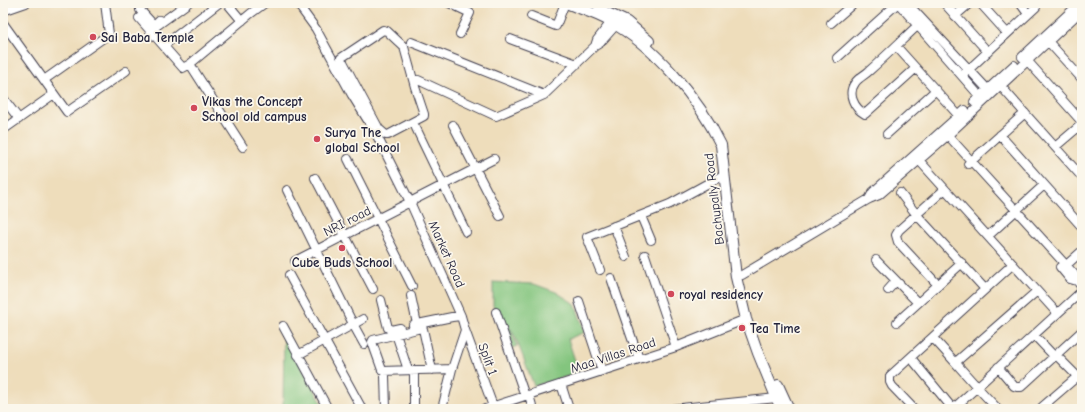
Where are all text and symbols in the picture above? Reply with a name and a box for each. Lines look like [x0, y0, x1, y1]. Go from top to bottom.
place label: Sai Baba Temple [101, 30, 194, 45]
marker: Sai Baba Temple [88, 32, 98, 42]
place label: Vikas the Concept School old campus [202, 94, 307, 124]
marker: Vikas the Concept School old campus [189, 103, 199, 113]
place label: Surya The global School [325, 125, 400, 155]
marker: Surya The global School [312, 134, 322, 144]
street label: Bachupally Road [701, 152, 727, 246]
street label: NRI road [321, 203, 373, 239]
street label: Market Road [426, 218, 468, 290]
marker: Cube Buds School [337, 243, 347, 253]
place label: Cube Buds School [292, 255, 392, 270]
place label: royal residency [679, 287, 763, 302]
marker: royal residency [666, 289, 676, 299]
place label: Tea Time [750, 321, 801, 336]
marker: Tea Time [737, 323, 747, 333]
street label: Maa Villas Road [568, 334, 658, 376]
street label: Split 1 [475, 341, 501, 377]

